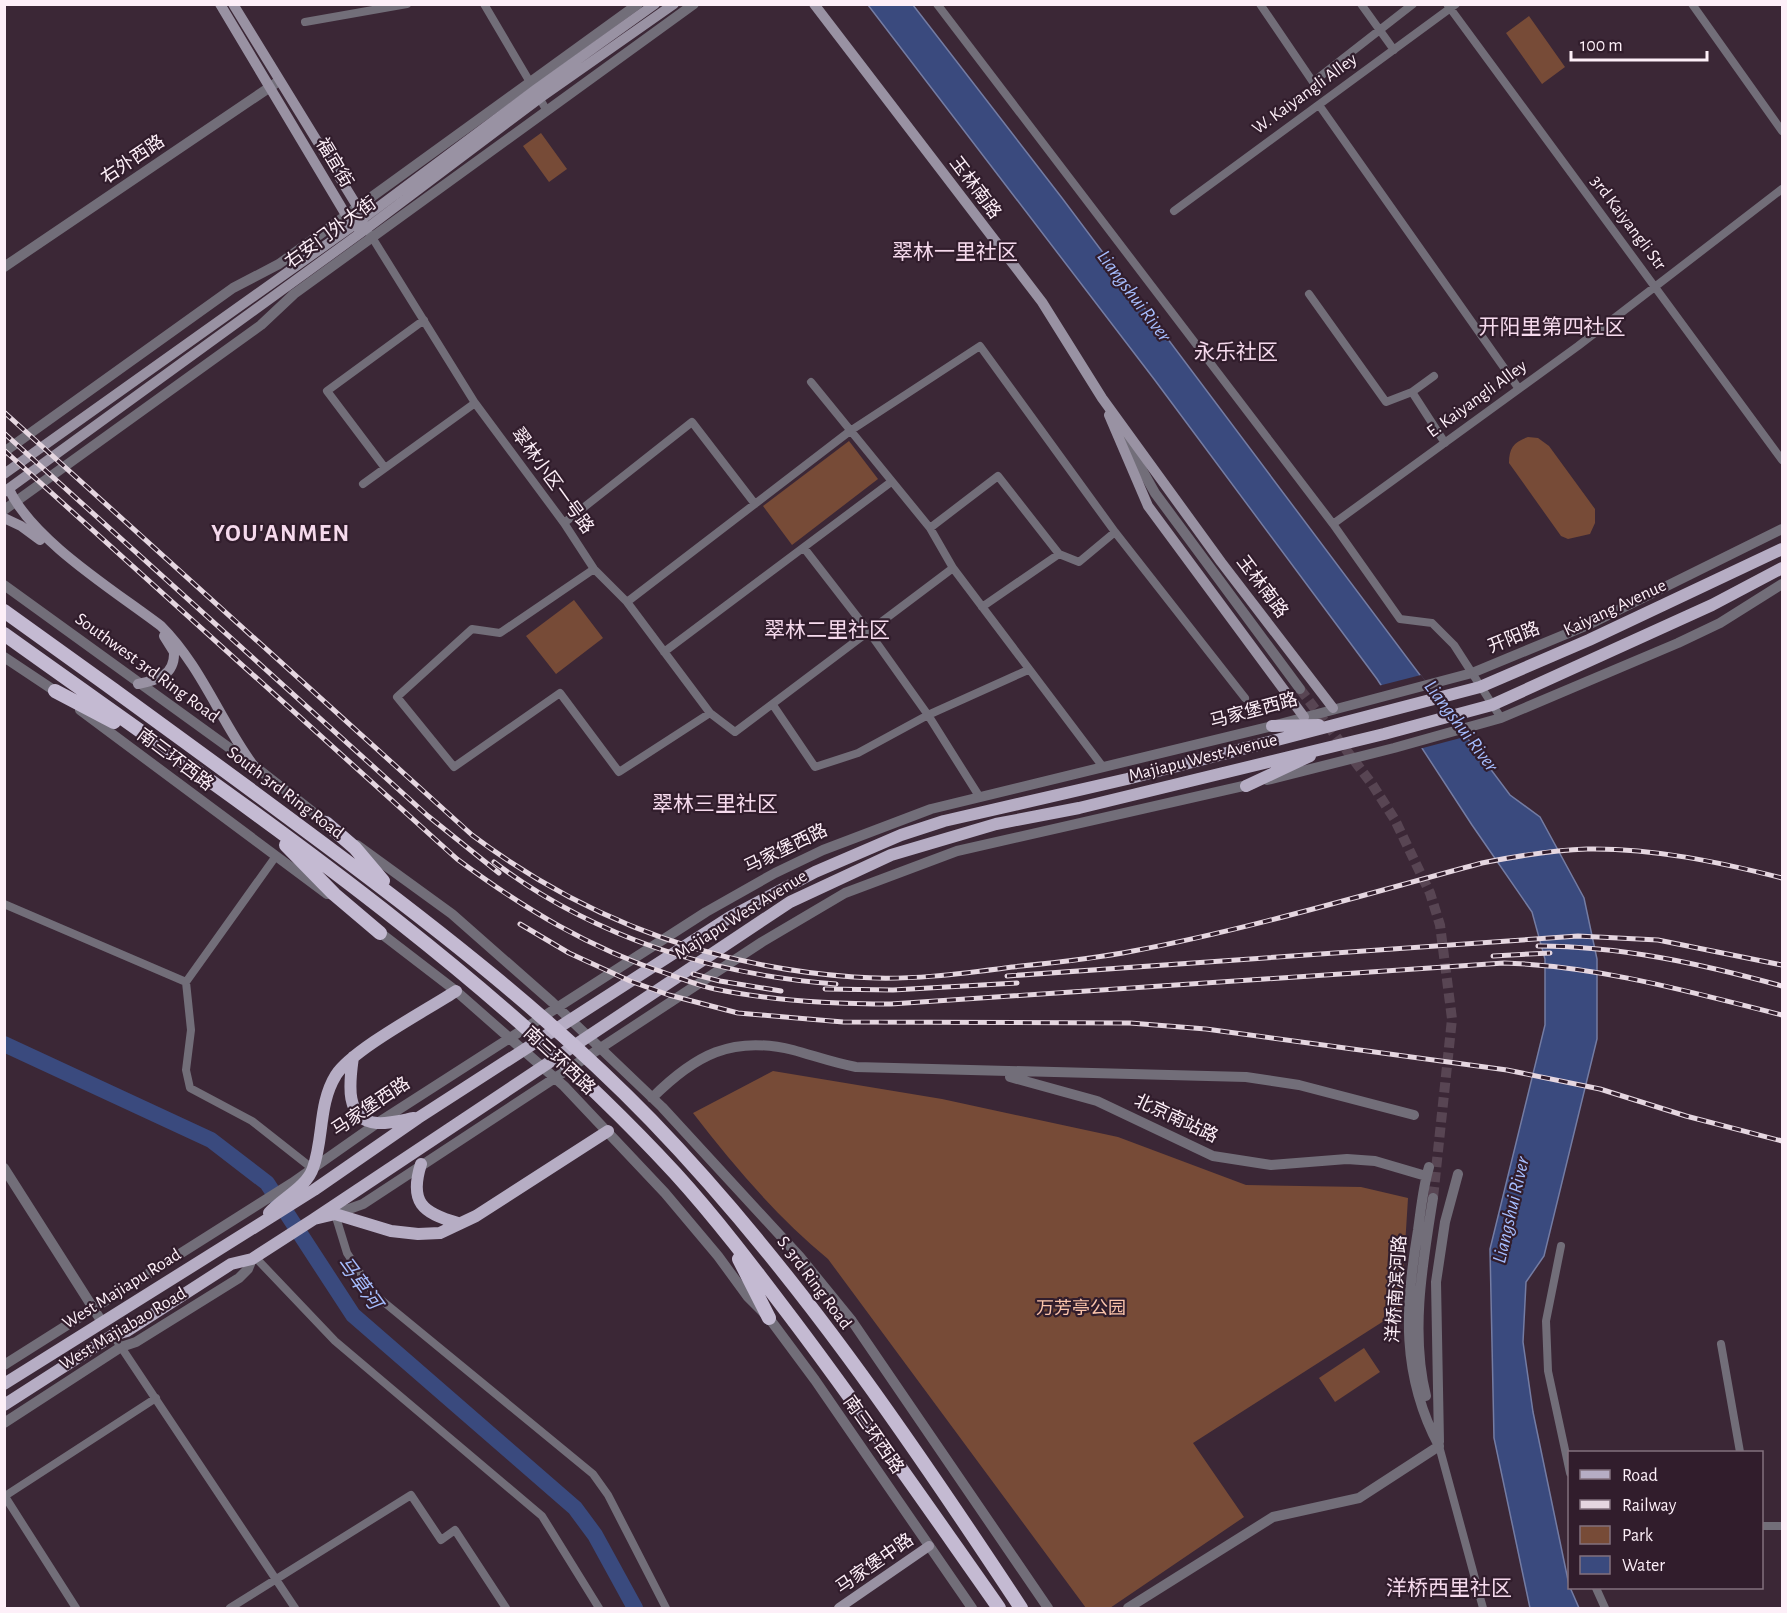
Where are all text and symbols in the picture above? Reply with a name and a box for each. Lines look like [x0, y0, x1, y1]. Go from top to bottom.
scale bar [1571, 24, 1708, 62]
text: 100 m [1580, 37, 1623, 55]
street label: W. Kaiyangli Alley [1249, 50, 1361, 138]
street label: 右外西路 [97, 131, 168, 188]
street label: 福宜街 [312, 134, 357, 191]
street label: 玉林南路 [946, 153, 1005, 222]
street label: 3rd Kaiyangli Str [1587, 172, 1669, 274]
street label: 右安门外大街 [281, 192, 380, 272]
district label: 翠林一里社区 [892, 241, 1018, 263]
water label: Liangshui River [1093, 247, 1175, 346]
district label: 开阳里第四社区 [1479, 316, 1626, 338]
district label: 永乐社区 [1194, 341, 1278, 363]
street label: E. Kaiyangli Alley [1424, 357, 1531, 441]
street label: 翠林小区一号路 [508, 424, 598, 537]
district label: YOU'ANMEN [211, 522, 351, 546]
street label: 玉林南路 [1233, 552, 1292, 621]
street label: Kaiyang Avenue [1561, 576, 1669, 640]
street label: Southwest 3rd Ring Road [72, 610, 222, 726]
street label: 开阳路 [1485, 618, 1542, 656]
district label: 翠林二里社区 [764, 619, 890, 641]
water label: Liangshui River [1420, 677, 1502, 776]
street label: 马家堡西路 [1208, 689, 1300, 731]
street label: 南三环西路 [134, 724, 218, 794]
street label: Majiapu West Avenue [1127, 731, 1279, 785]
street label: South 3rd Ring Road [223, 743, 347, 843]
district label: 翠林三里社区 [652, 793, 778, 815]
street label: 马家堡西路 [741, 819, 830, 877]
street label: Majiapu West Avenue [672, 867, 810, 963]
street label: 南三环西路 [520, 1022, 599, 1098]
street label: 马家堡西路 [328, 1073, 413, 1140]
street label: 北京南站路 [1131, 1090, 1221, 1146]
water label: Liangshui River [1489, 1154, 1533, 1265]
street label: S. 3rd Ring Road [773, 1233, 855, 1333]
street label: 洋桥南滨河路 [1382, 1234, 1410, 1343]
street label: West Majiapu Road [60, 1245, 184, 1333]
water label: 马草河 [333, 1252, 388, 1316]
street label: West Majiabao Road [57, 1284, 189, 1374]
park label: 万芳亭公园 [1036, 1298, 1126, 1318]
street label: 南三环西路 [840, 1392, 908, 1477]
legend [1568, 1451, 1763, 1589]
text: Road [1622, 1467, 1658, 1485]
text: Railway [1622, 1497, 1677, 1515]
text: Park [1622, 1527, 1654, 1545]
street label: 马家堡中路 [832, 1529, 917, 1597]
text: Water [1622, 1557, 1665, 1575]
district label: 洋桥西里社区 [1386, 1577, 1512, 1599]

